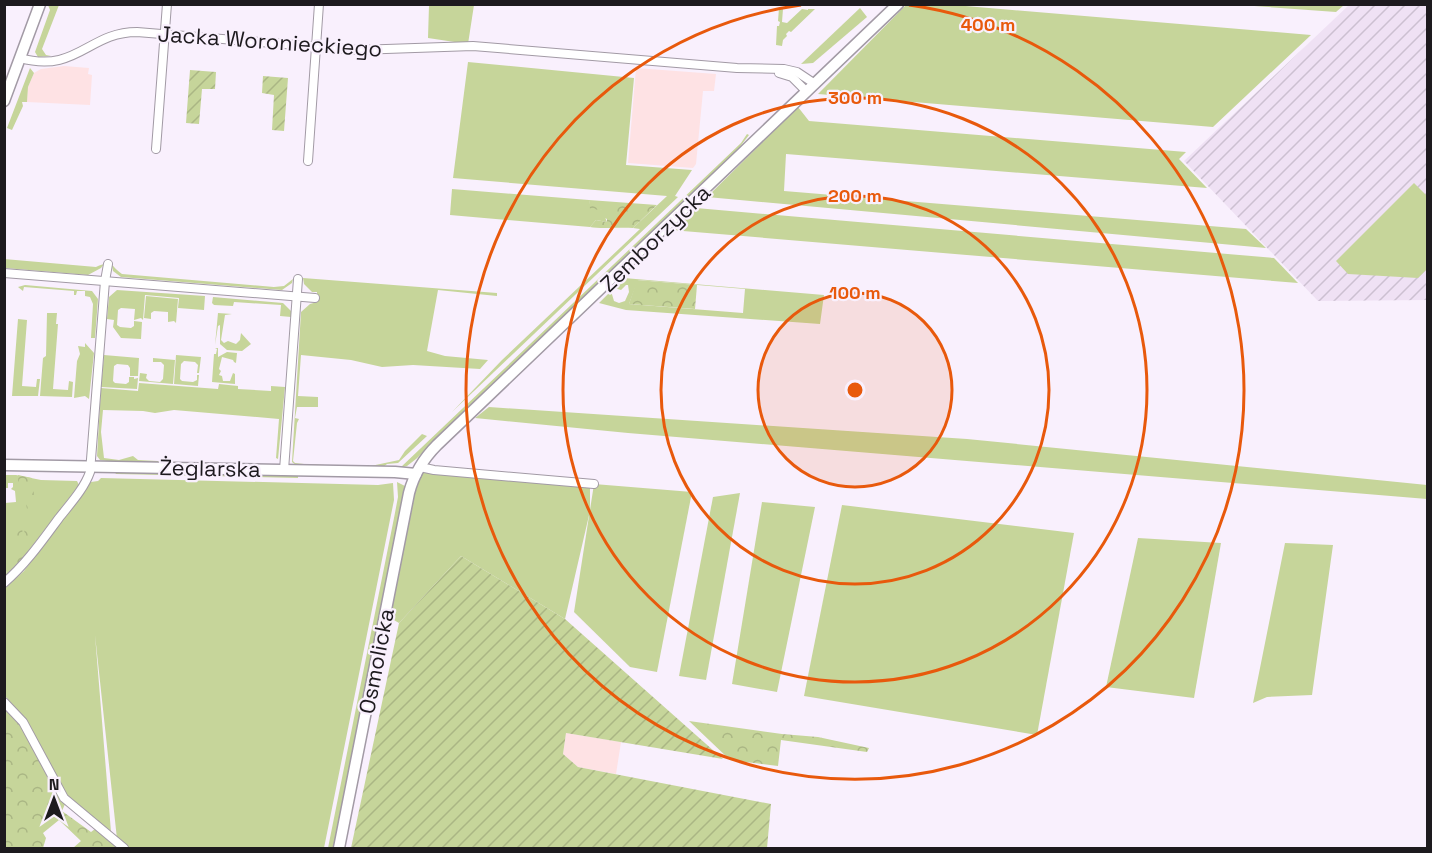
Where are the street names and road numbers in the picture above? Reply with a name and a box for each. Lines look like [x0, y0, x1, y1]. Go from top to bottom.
street label: Jacka Woronieckiego [157, 19, 383, 63]
street label: Zemborzycka [594, 178, 716, 298]
street label: Żeglarska [159, 453, 261, 483]
street label: Osmolicka [352, 605, 400, 716]

